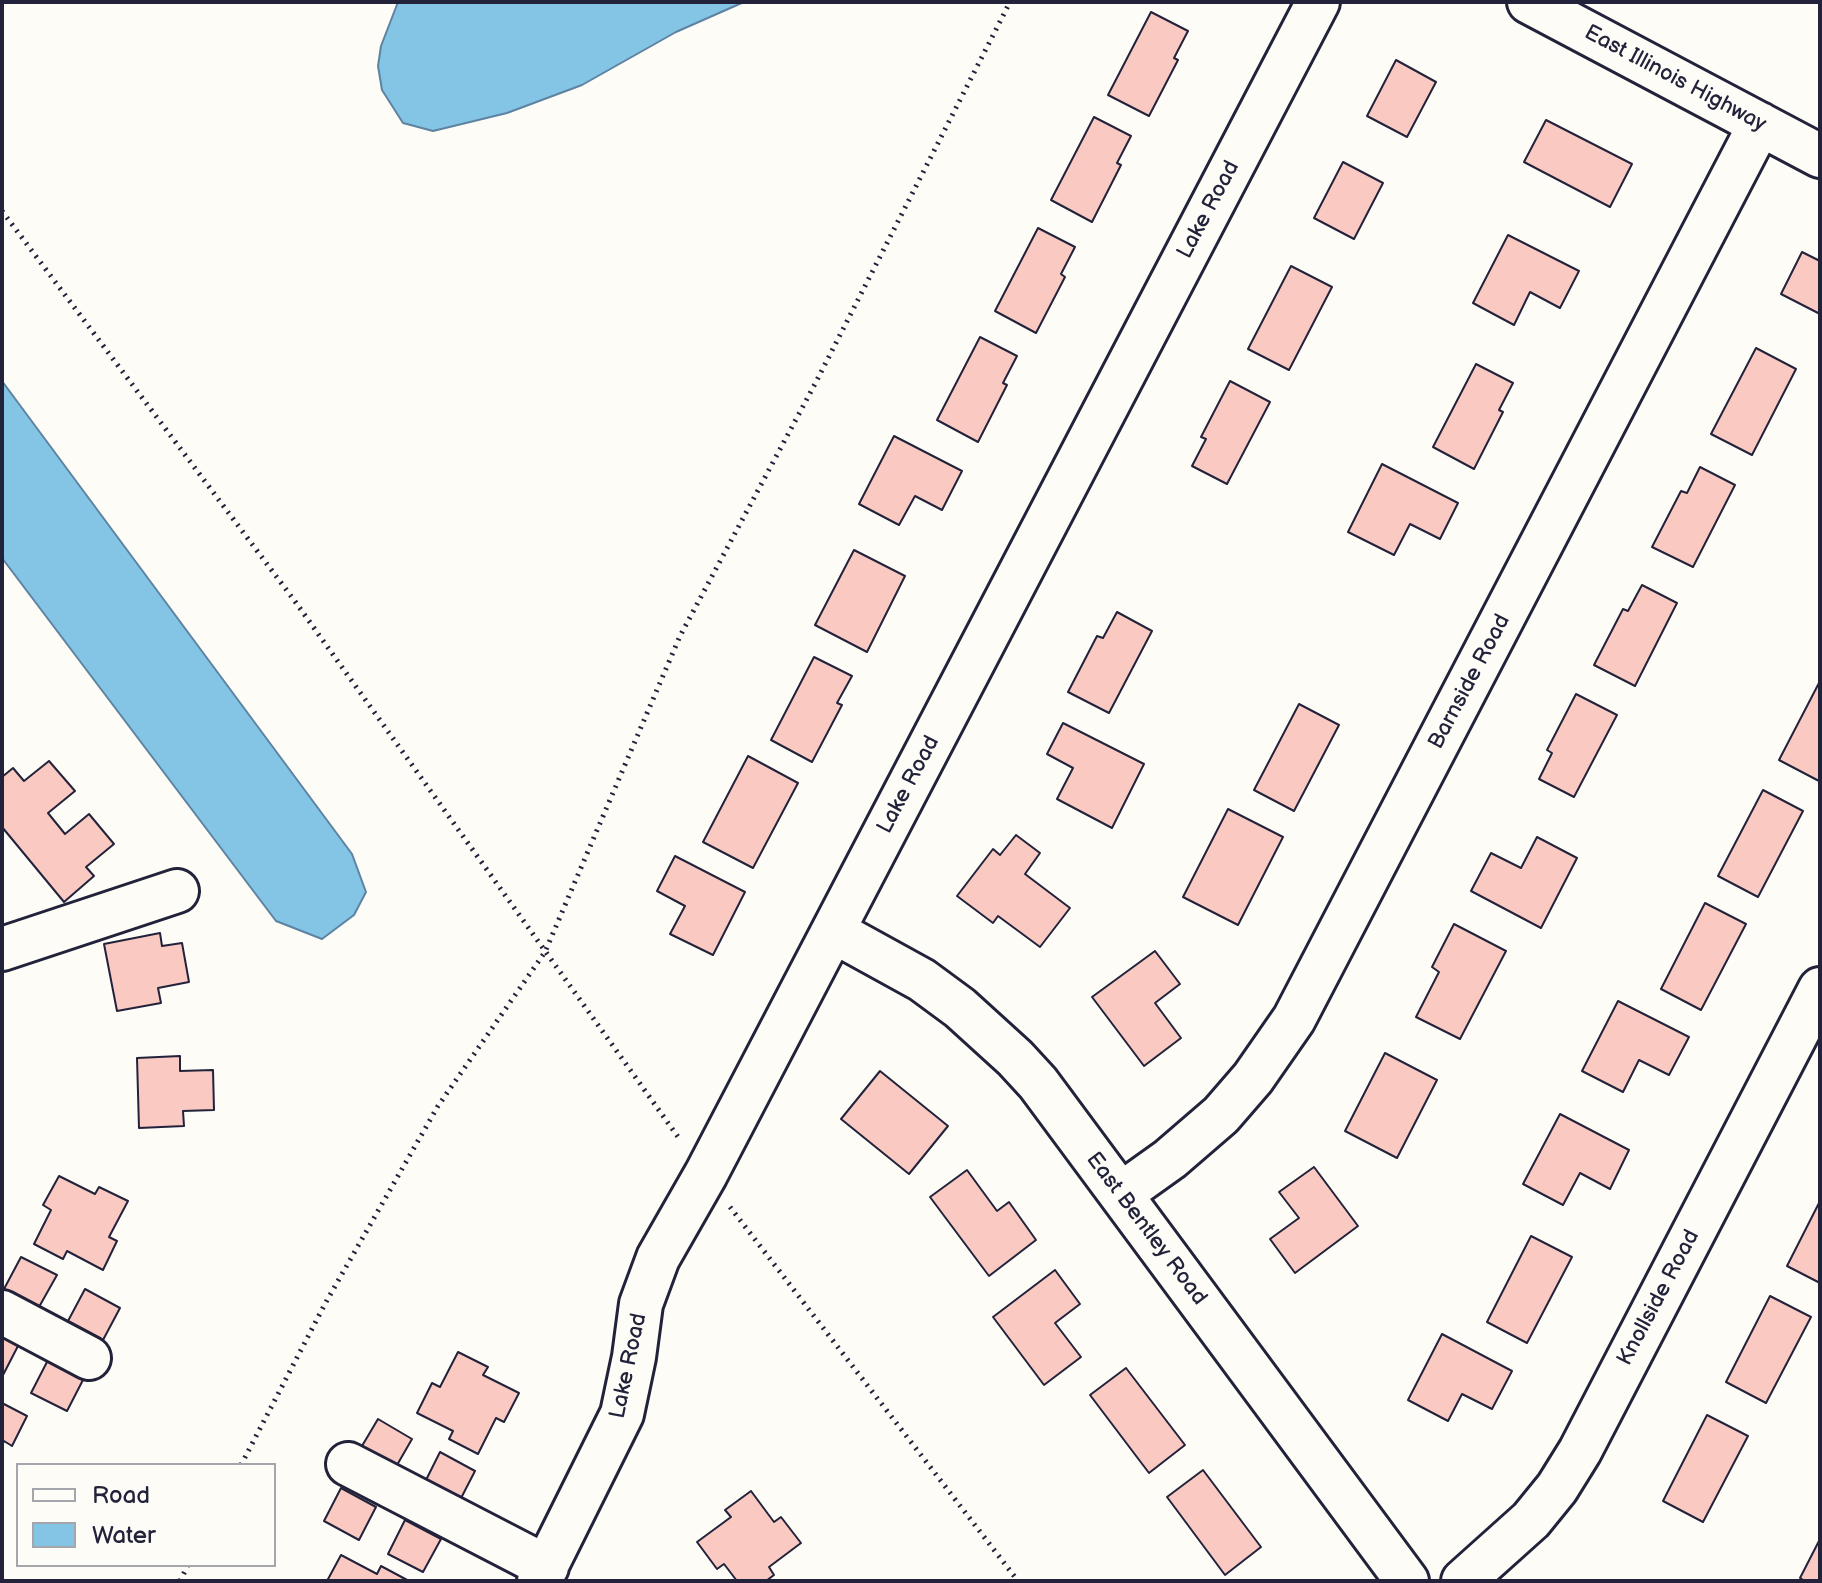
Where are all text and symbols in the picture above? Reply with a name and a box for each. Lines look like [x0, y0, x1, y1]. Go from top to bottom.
street label: East Illinois Highway [1580, 20, 1770, 138]
street label: Lake Road [1172, 157, 1246, 263]
street label: Barnside Road [1423, 610, 1517, 754]
street label: Lake Road [872, 732, 946, 838]
street label: East Bentley Road [1080, 1147, 1212, 1311]
street label: Knollside Road [1612, 1226, 1706, 1370]
street label: Lake Road [605, 1311, 653, 1421]
legend [16, 1463, 276, 1567]
text: Road [92, 1481, 150, 1510]
text: Water [92, 1521, 156, 1550]

